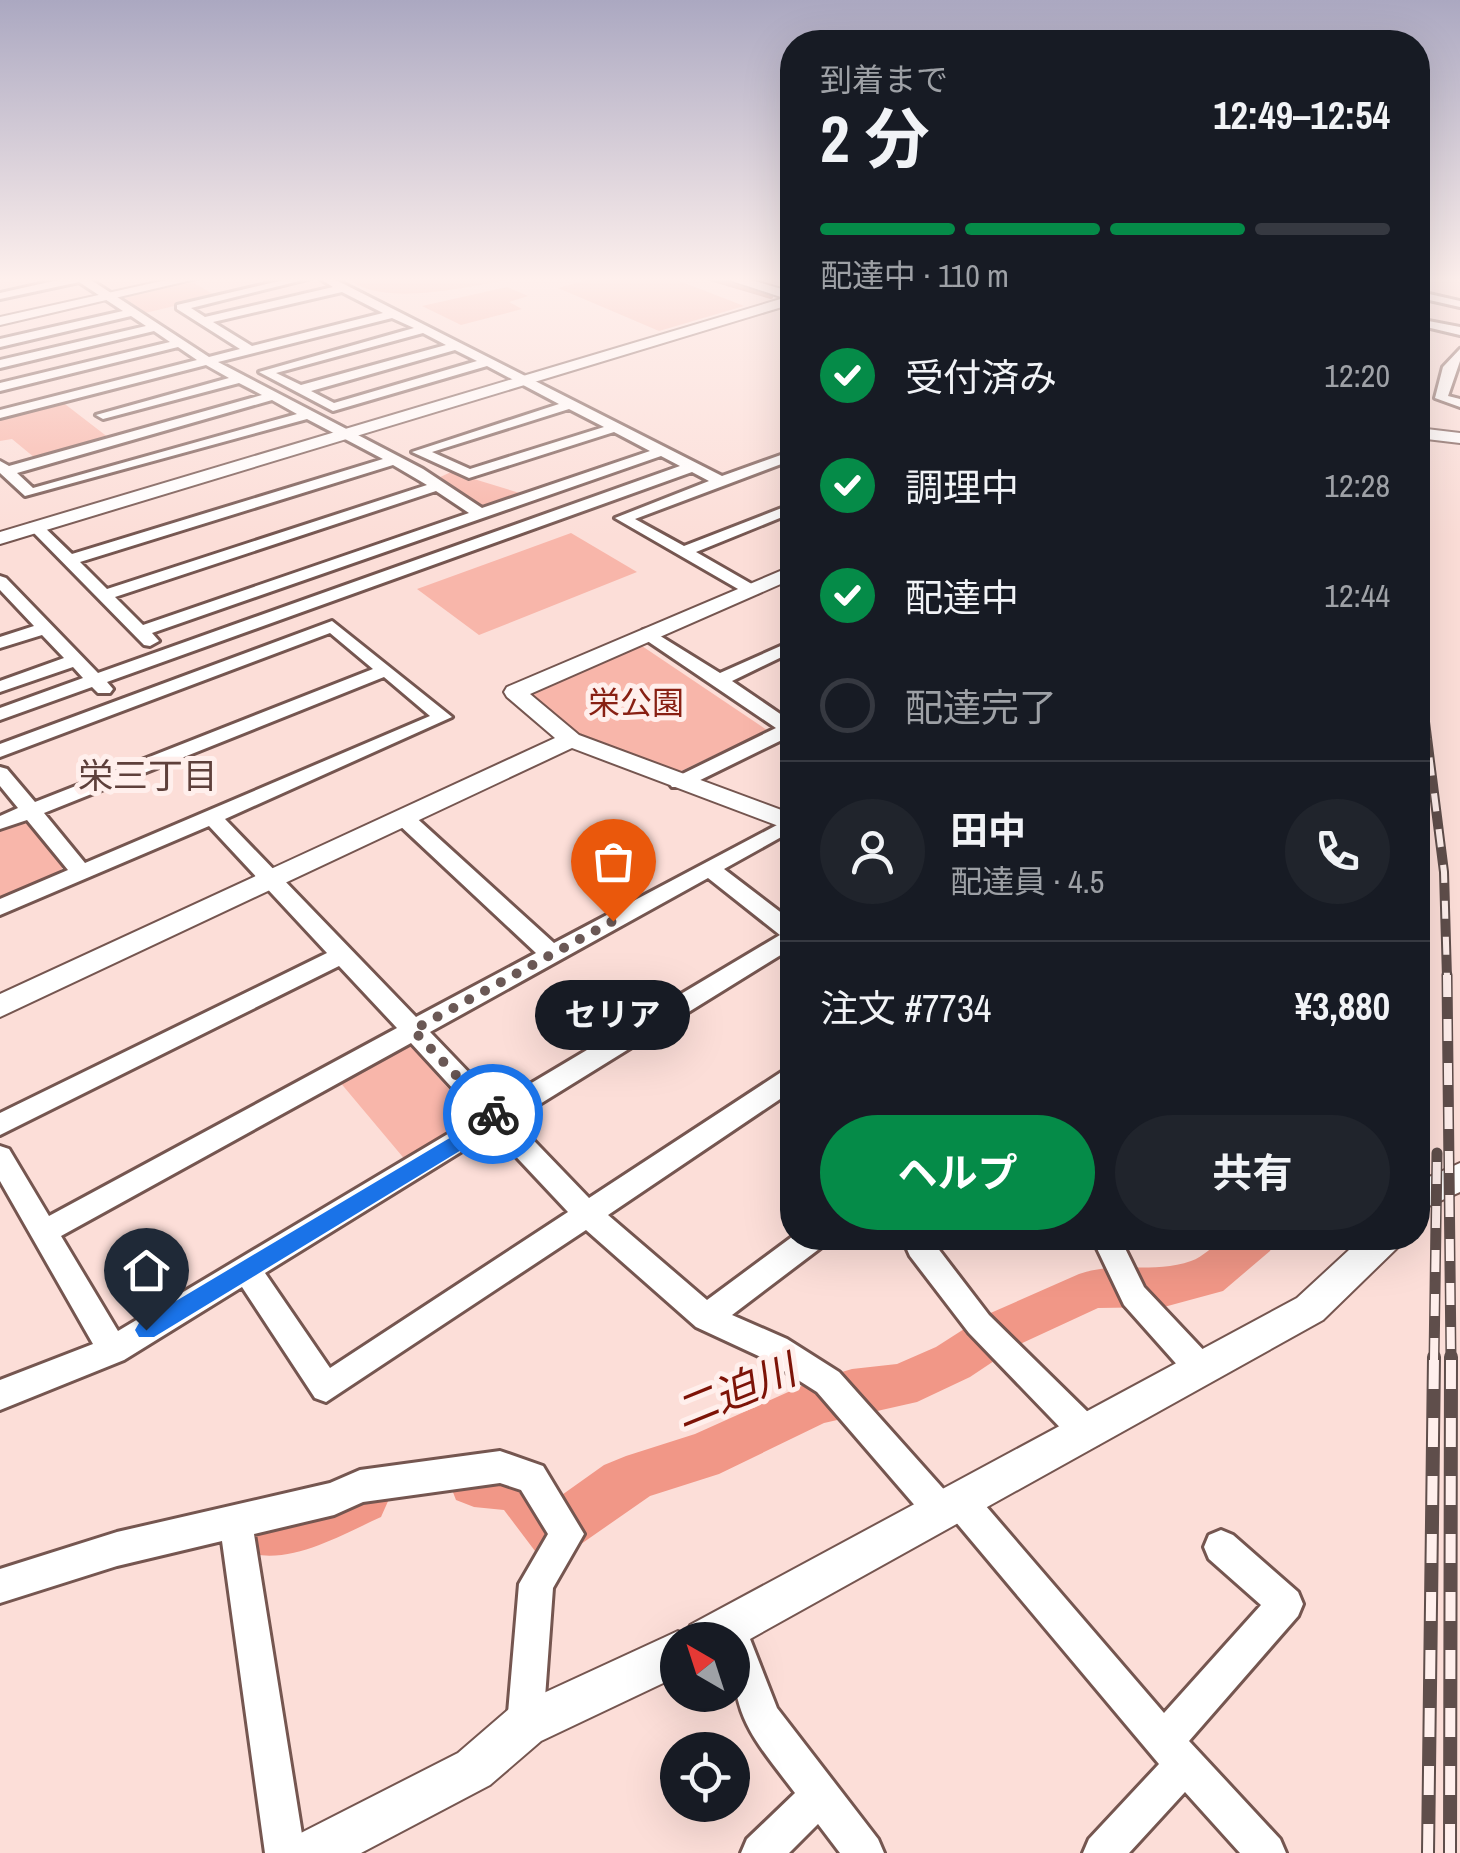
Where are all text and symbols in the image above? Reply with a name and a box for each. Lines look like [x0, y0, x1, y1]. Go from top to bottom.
text: 到着まで [820, 58, 948, 101]
text: 12:49–12:54 [1213, 90, 1390, 141]
text: 2 分 [820, 95, 929, 182]
text: 配達中 · 110 m [820, 254, 1009, 297]
icon: check [820, 348, 875, 403]
text: 受付済み [905, 352, 1057, 403]
text: 12:20 [1324, 354, 1390, 397]
icon: check [820, 458, 875, 513]
text: 調理中 [905, 462, 1019, 513]
text: 12:28 [1324, 464, 1390, 507]
icon: check [820, 568, 875, 623]
text: 配達中 [905, 572, 1019, 623]
text: 12:44 [1324, 574, 1390, 617]
park label: 栄公園 [588, 681, 684, 724]
text: 配達完了 [905, 682, 1057, 733]
district label: 栄三丁目 [78, 752, 218, 799]
button: person [820, 799, 925, 904]
button: phone [1285, 799, 1390, 904]
text: 田中 [950, 805, 1026, 856]
pin [571, 819, 656, 922]
icon: bag [586, 834, 641, 889]
text: 配達員 · 4.5 [950, 860, 1104, 903]
callout: セリア [536, 981, 690, 1051]
text: ¥3,880 [1295, 981, 1390, 1032]
text: 注文 #7734 [820, 983, 991, 1034]
text: セリア [564, 993, 661, 1036]
courier [443, 1064, 543, 1164]
icon: bike [466, 1087, 521, 1142]
button: ヘルプ [820, 1115, 1095, 1230]
button: 共有 [1115, 1115, 1390, 1230]
pin [104, 1228, 189, 1331]
icon: home [119, 1243, 174, 1298]
water label: 二迫川 [666, 1340, 808, 1441]
north arrow [660, 1622, 750, 1712]
map controls [660, 1622, 750, 1822]
button: locate [660, 1732, 750, 1822]

